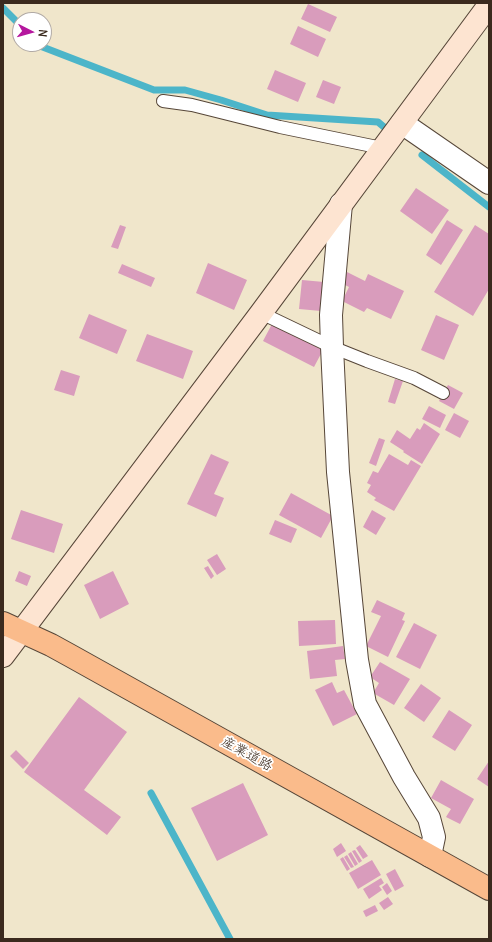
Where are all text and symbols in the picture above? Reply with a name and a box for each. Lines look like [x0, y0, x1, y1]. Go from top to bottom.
north arrow [12, 12, 52, 52]
text: N [36, 29, 50, 38]
street label: 産業道路 [218, 733, 276, 775]

